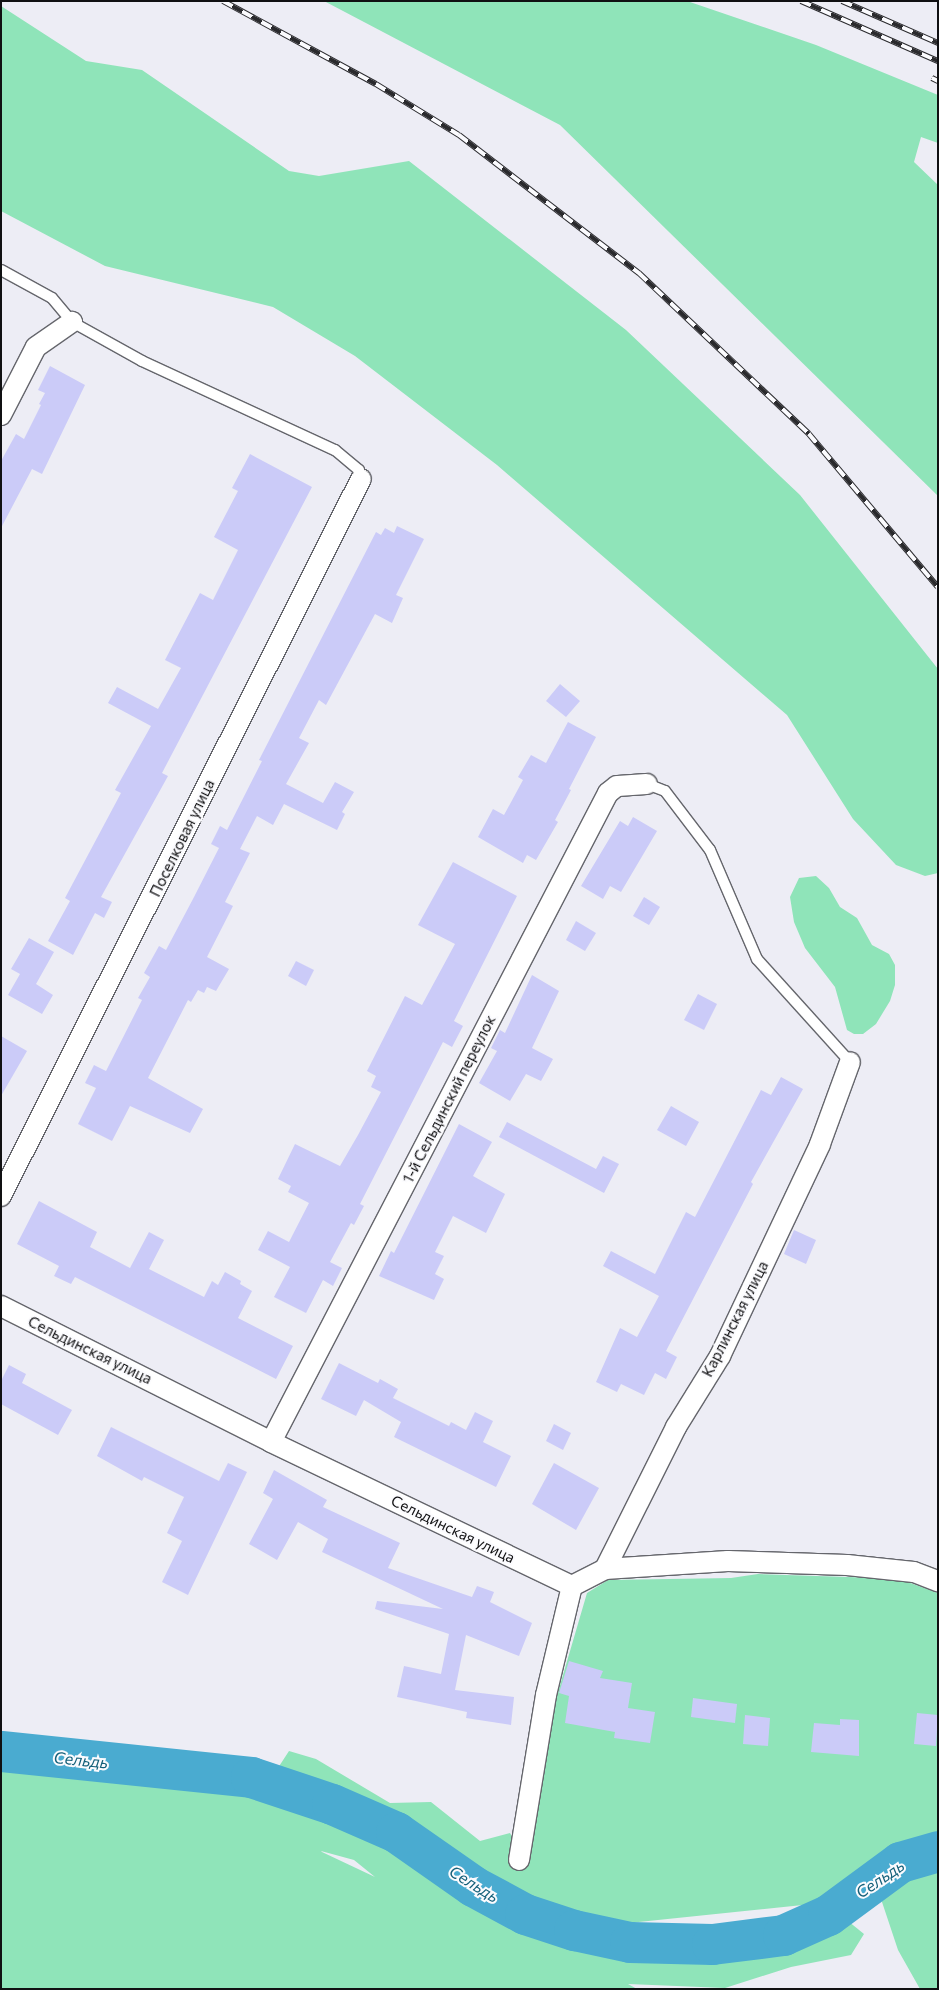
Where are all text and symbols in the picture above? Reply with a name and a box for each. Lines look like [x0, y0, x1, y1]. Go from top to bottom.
street label: Поселковая улица [146, 776, 218, 900]
street label: 1-й Сельдинский переулок [399, 1012, 499, 1186]
street label: Карлинская улица [698, 1258, 772, 1380]
street label: Сельдинская улица [25, 1312, 155, 1388]
street label: Сельдинская улица [388, 1491, 518, 1567]
water label: Сельдь [53, 1748, 109, 1772]
water label: Сельдь [852, 1856, 908, 1902]
water label: Сельдь [446, 1861, 502, 1907]

